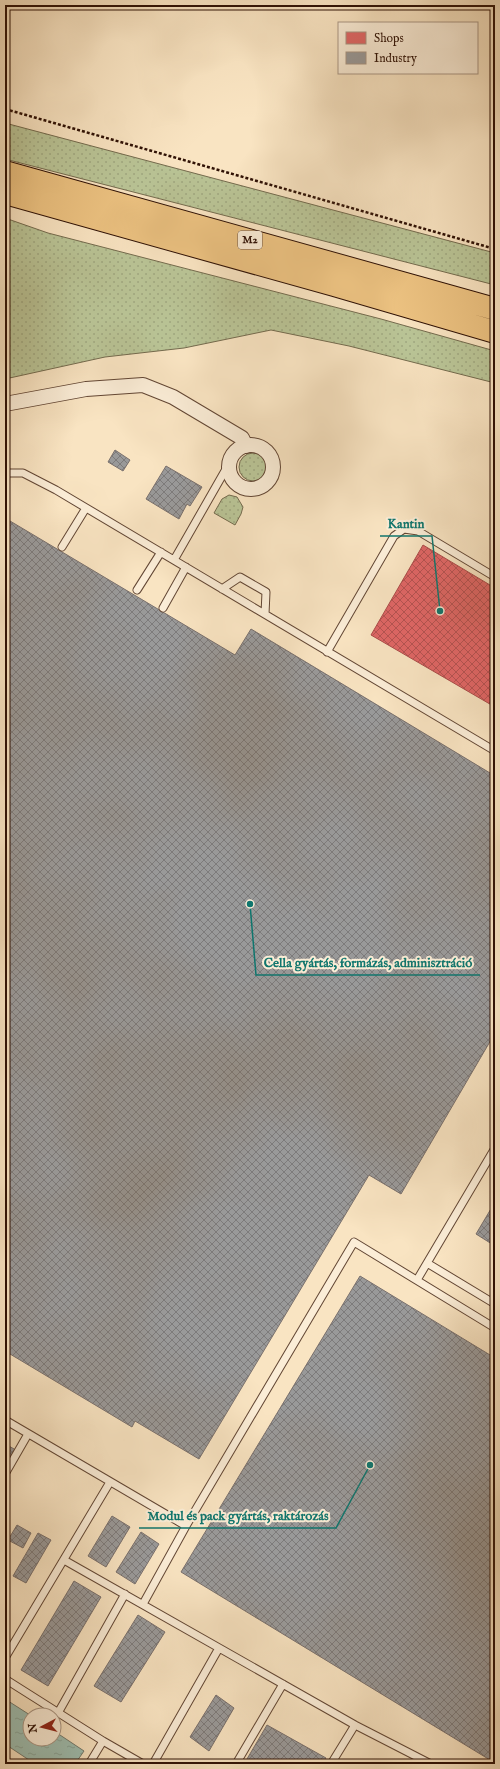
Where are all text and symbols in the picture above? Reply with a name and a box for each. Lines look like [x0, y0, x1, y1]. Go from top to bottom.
legend [338, 22, 478, 74]
text: Shops [374, 31, 404, 47]
text: Industry [374, 51, 417, 66]
road number: M2 [238, 231, 262, 249]
callout: Kantin [380, 511, 432, 536]
text: Kantin [388, 516, 424, 533]
callout: Cella gyártás, formázás, adminisztráció [256, 950, 480, 975]
text: Cella gyártás, formázás, adminisztráció [264, 955, 472, 972]
callout: Modul és pack gyártás, raktározás [139, 1503, 336, 1528]
text: Modul és pack gyártás, raktározás [147, 1508, 329, 1525]
north arrow [22, 1707, 62, 1747]
text: N [25, 1722, 41, 1735]

